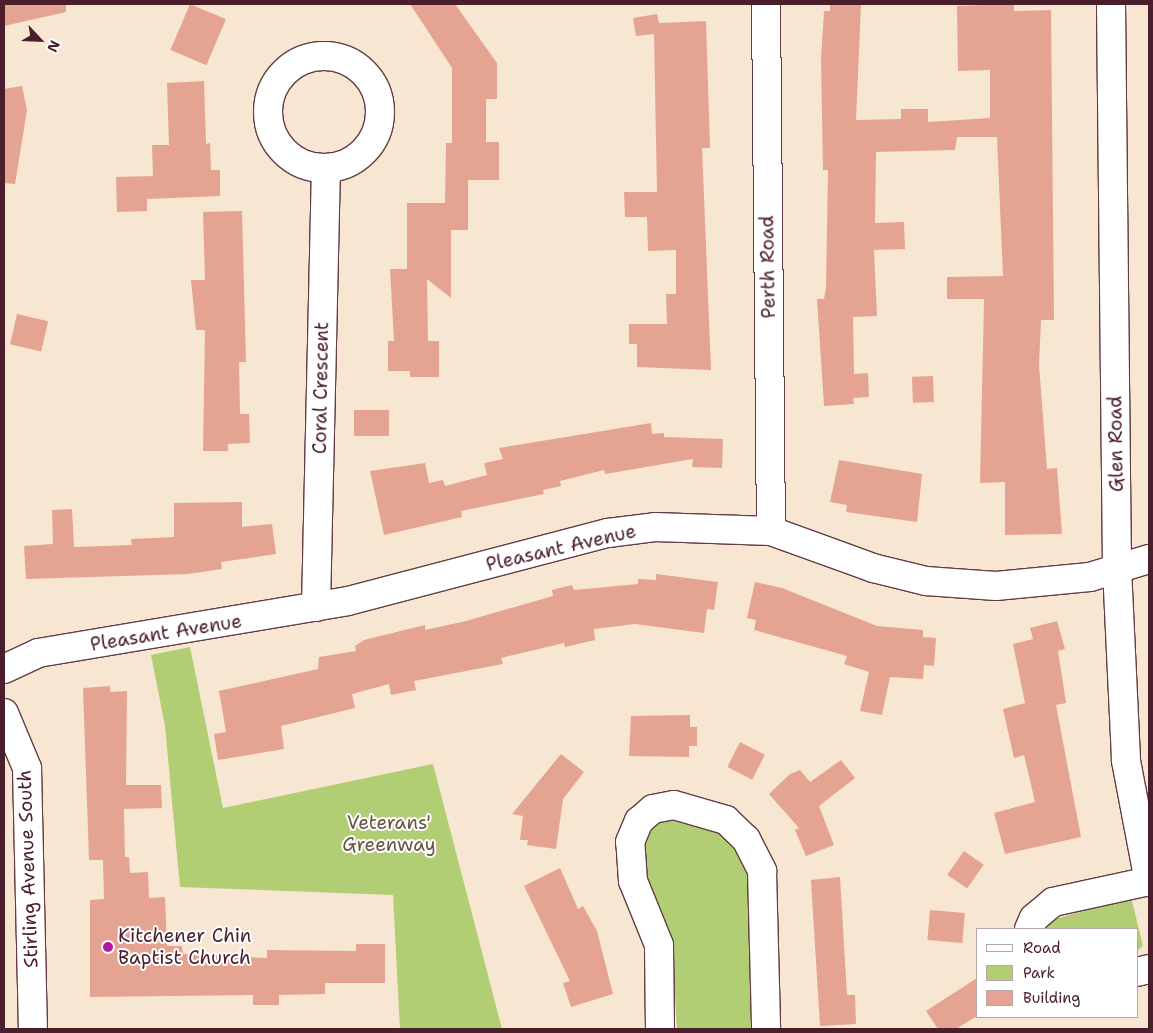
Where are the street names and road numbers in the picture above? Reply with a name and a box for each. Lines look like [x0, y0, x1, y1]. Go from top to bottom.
street label: Perth Road [756, 215, 780, 319]
street label: Coral Crescent [308, 322, 334, 454]
street label: Glen Road [1104, 396, 1128, 492]
street label: Pleasant Avenue [484, 520, 638, 576]
street label: Pleasant Avenue [89, 610, 243, 656]
street label: Stirling Avenue South [13, 770, 43, 968]

